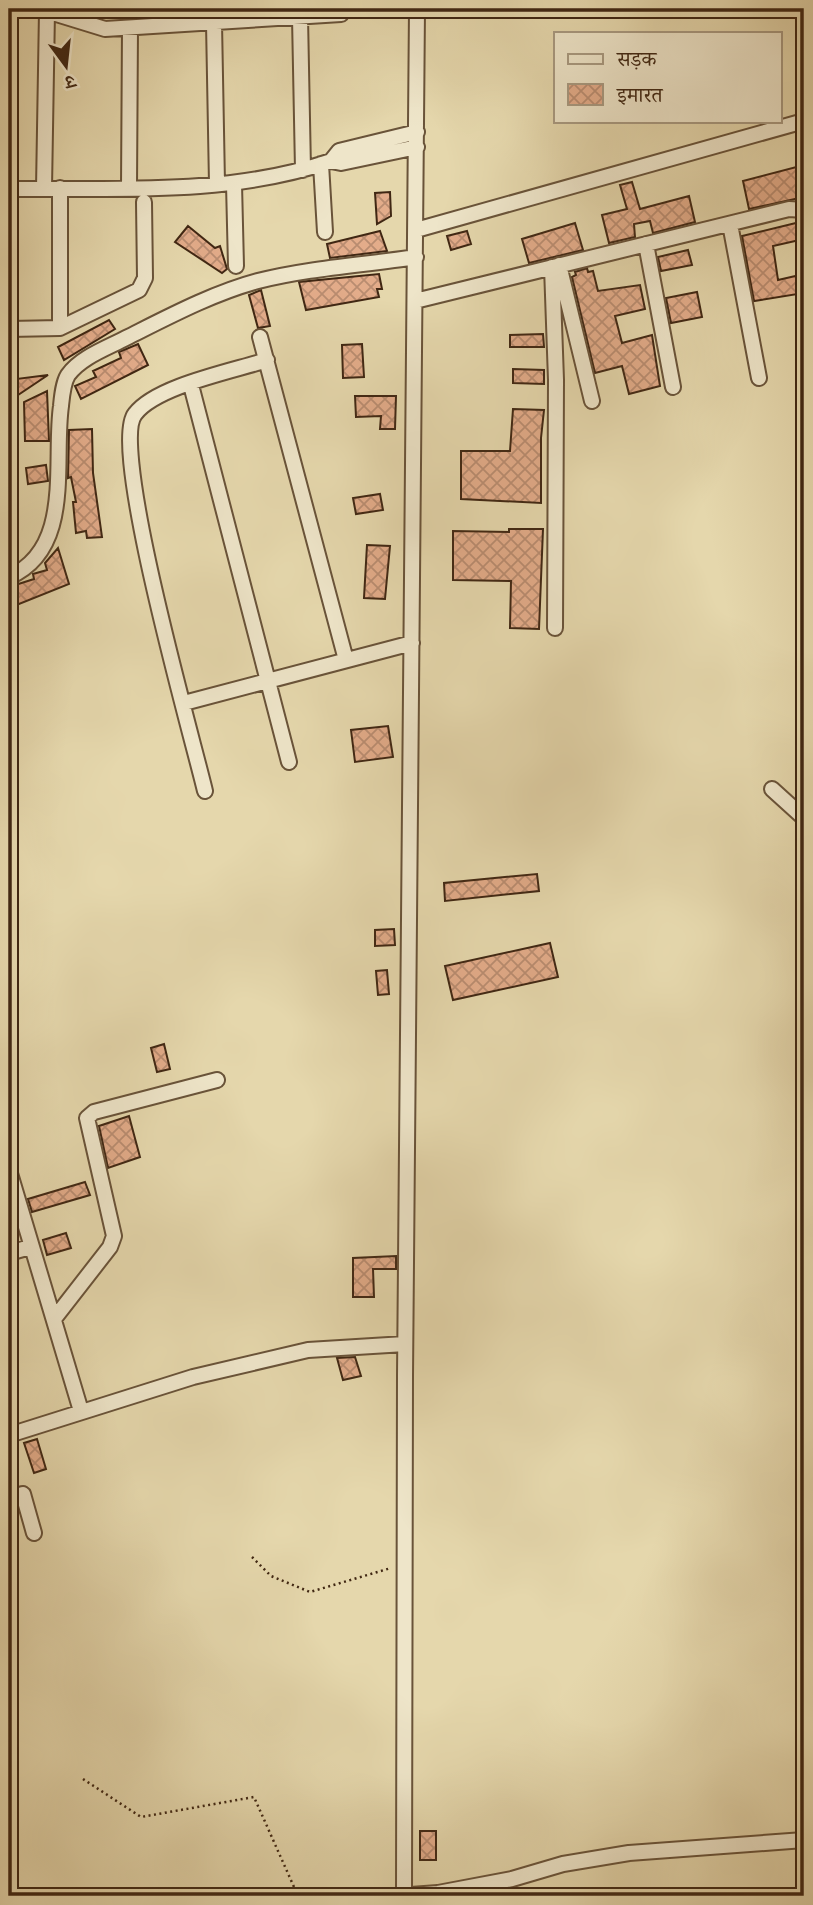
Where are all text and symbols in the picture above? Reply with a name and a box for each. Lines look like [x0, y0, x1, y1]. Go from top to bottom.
north arrow [32, 32, 102, 102]
legend [554, 32, 782, 122]
text: सड़क [616, 46, 657, 76]
text: उ [60, 65, 80, 95]
text: इमारत [616, 82, 664, 112]

